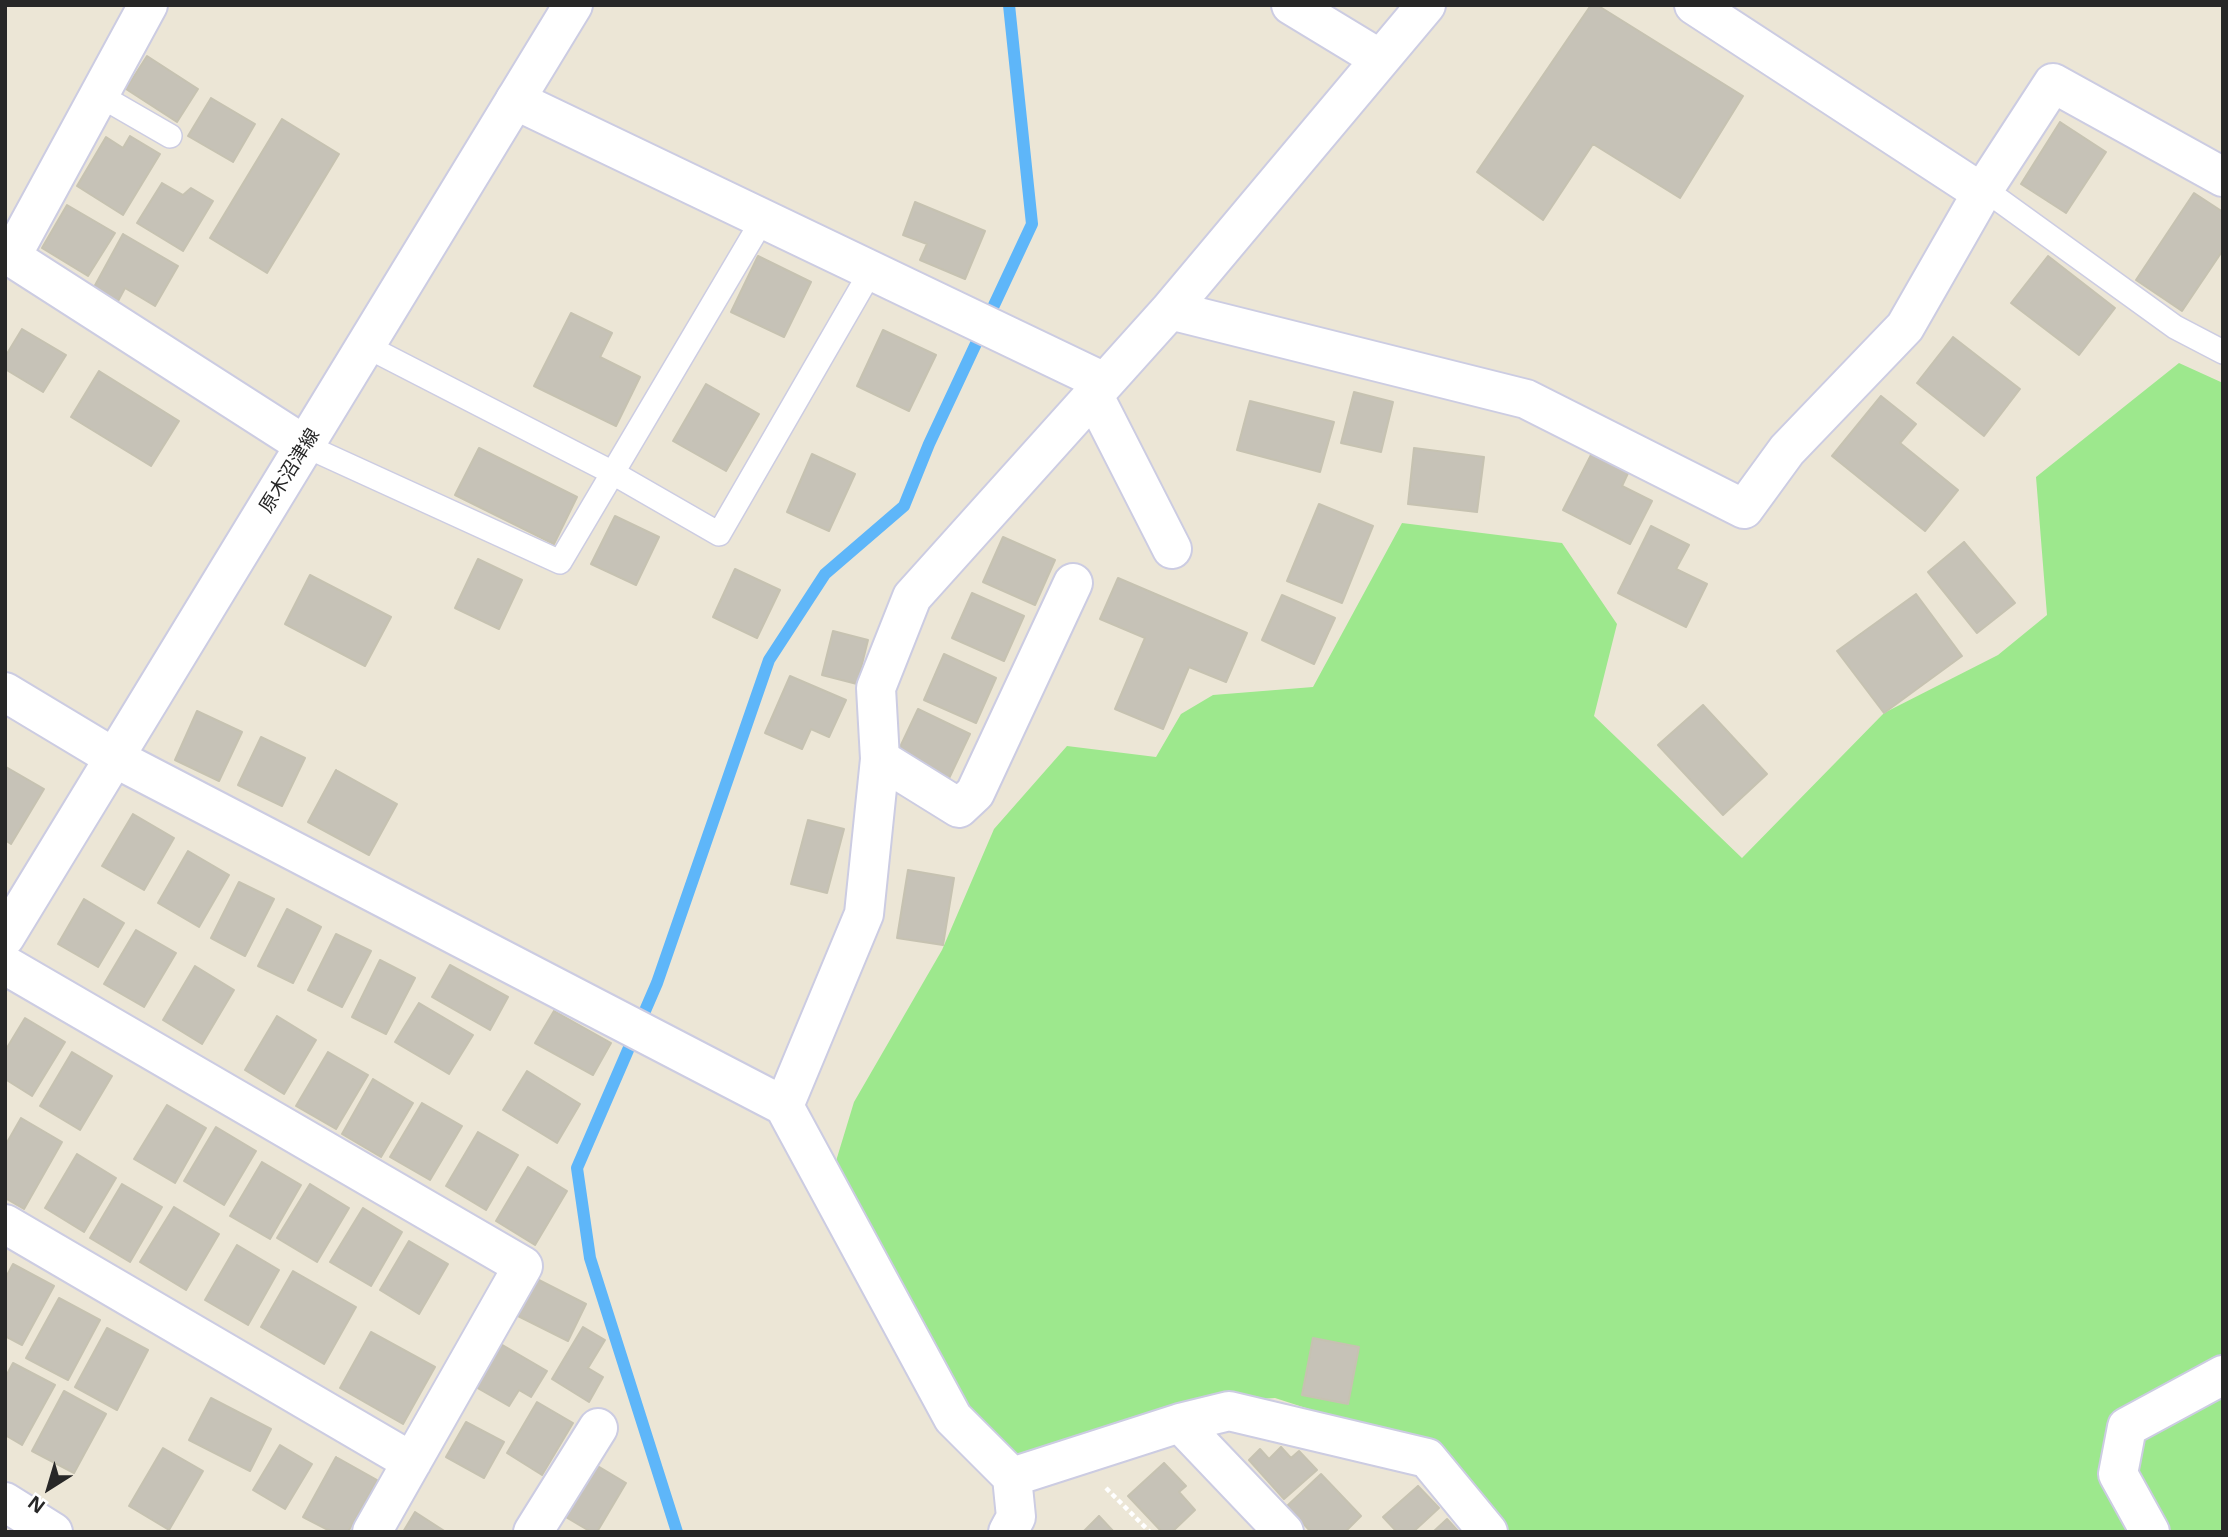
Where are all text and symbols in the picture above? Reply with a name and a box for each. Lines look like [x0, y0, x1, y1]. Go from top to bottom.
street label: 原木沼津線 [255, 425, 325, 517]
north arrow [14, 1453, 84, 1523]
text: N [22, 1490, 50, 1520]

